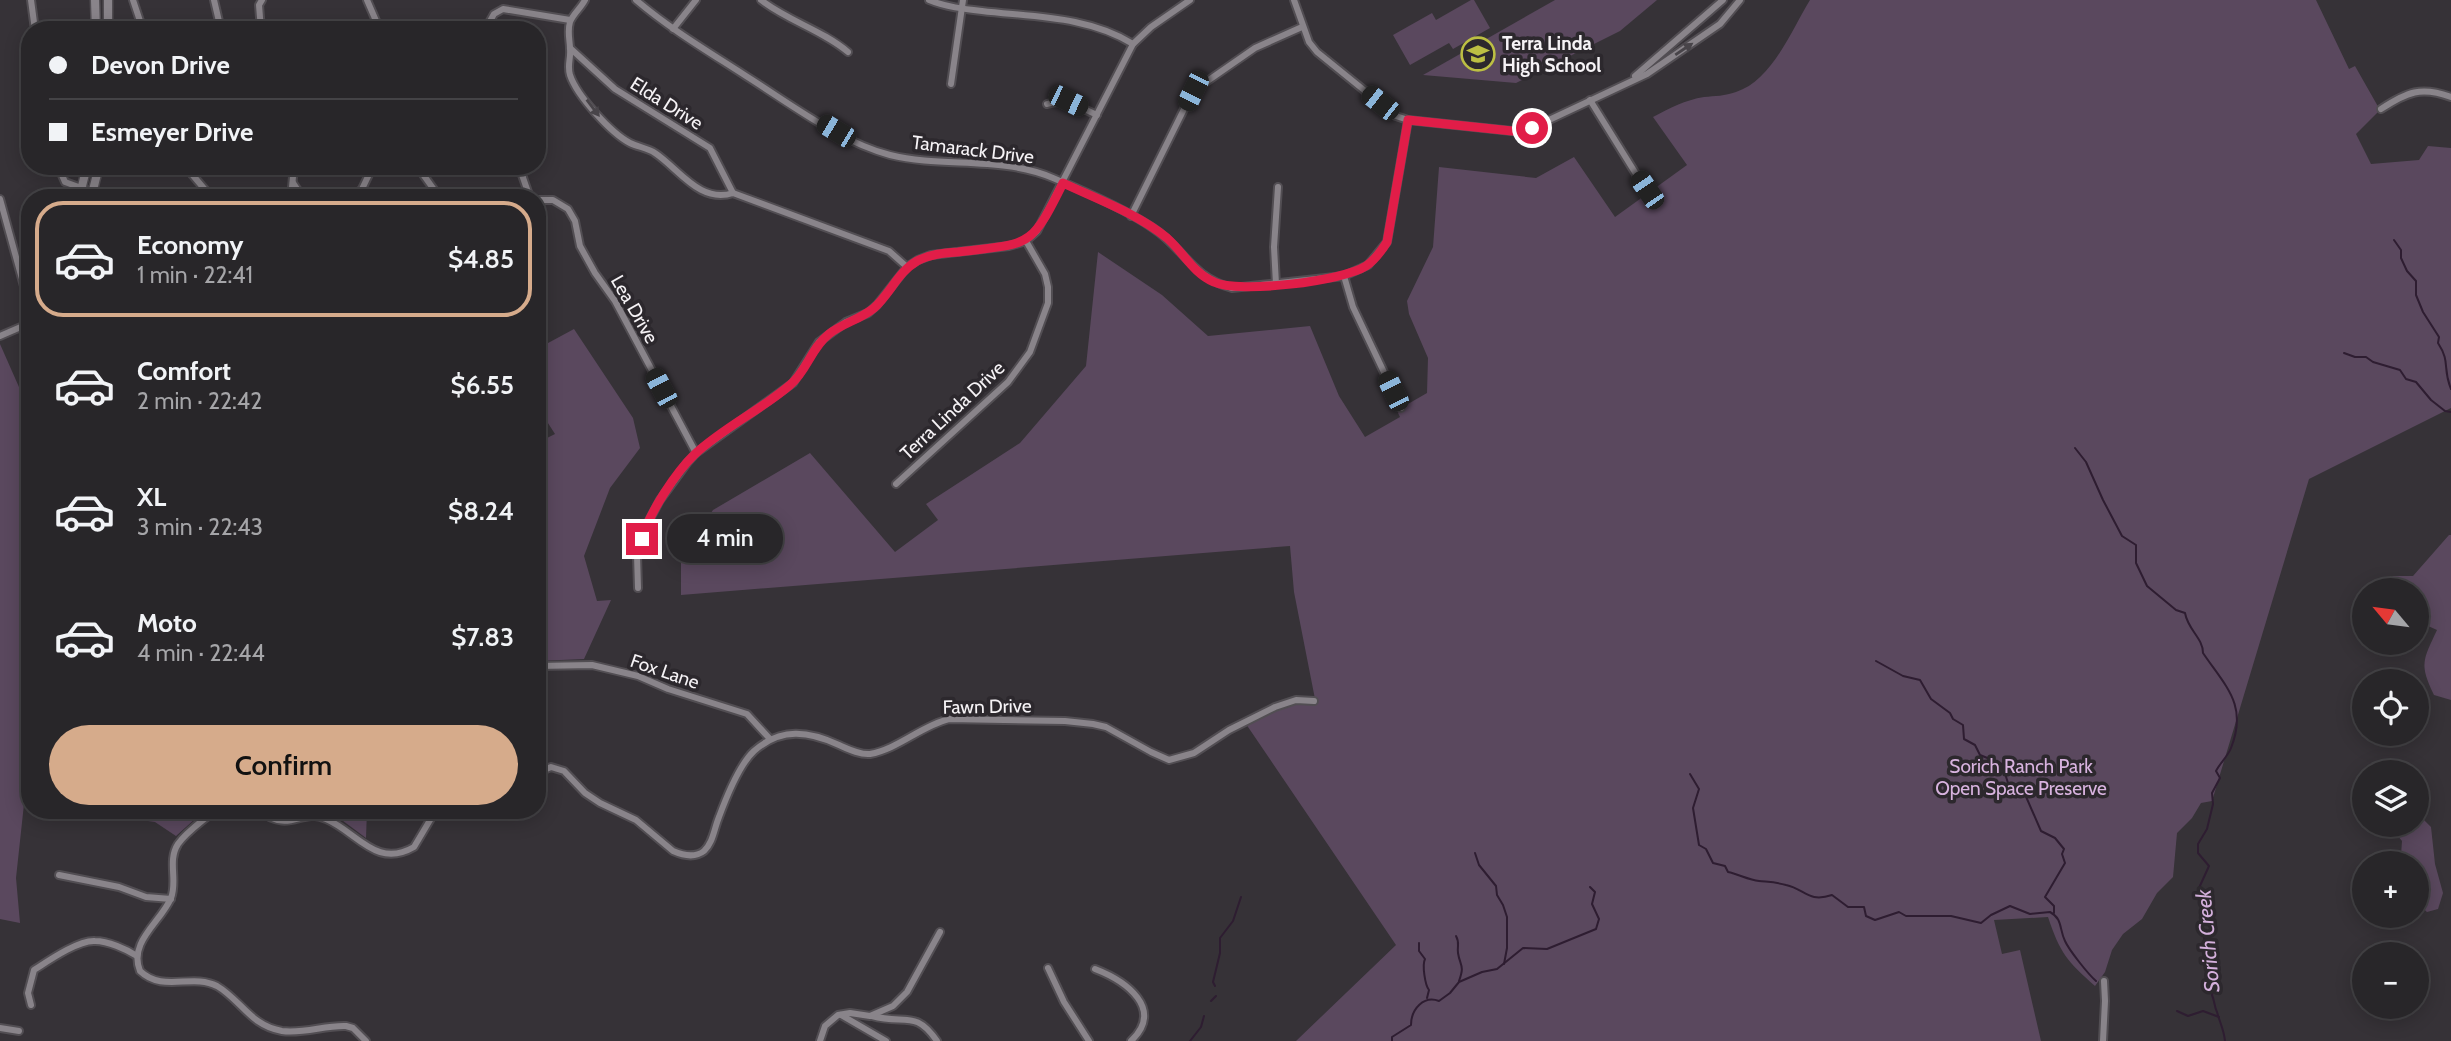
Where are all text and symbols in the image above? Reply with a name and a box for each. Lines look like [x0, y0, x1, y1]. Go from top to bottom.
place label: Terra Linda High School [1502, 32, 1601, 77]
school or university icon: Terra Linda High School [1459, 35, 1497, 73]
one-way arrow [1675, 42, 1693, 56]
text: Devon Drive [91, 49, 230, 81]
car [1175, 68, 1212, 114]
street label: Elda Drive [626, 72, 708, 135]
car [1045, 82, 1092, 120]
car [1357, 82, 1404, 124]
one-way arrow [585, 99, 600, 117]
car [813, 111, 860, 151]
route start [1516, 112, 1548, 144]
text: Esmeyer Drive [91, 116, 253, 148]
street label: Tamarack Drive [911, 131, 1036, 168]
car [1627, 167, 1668, 213]
icon: car [53, 228, 116, 291]
text: Economy [137, 229, 243, 261]
text: $4.85 [448, 243, 514, 275]
text: 1 min · 22:41 [137, 261, 253, 289]
street label: Lea Drive [606, 271, 663, 348]
icon: car [53, 354, 116, 417]
text: Comfort [137, 355, 231, 387]
street label: Terra Linda Drive [895, 356, 1010, 465]
car [642, 365, 681, 411]
car [1375, 368, 1412, 414]
text: $6.55 [451, 369, 514, 401]
text: 2 min · 22:42 [137, 387, 262, 415]
icon: car [53, 480, 116, 543]
text: XL [137, 481, 166, 513]
text: $8.24 [448, 495, 514, 527]
text: 3 min · 22:43 [137, 513, 263, 541]
callout: 4 min [666, 514, 782, 564]
route end [626, 523, 658, 555]
text: 4 min [696, 524, 754, 552]
north arrow [2352, 578, 2429, 654]
map controls [2352, 578, 2429, 1019]
icon: car [53, 606, 116, 669]
text: Moto [137, 607, 197, 639]
text: $7.83 [451, 621, 514, 653]
text: 4 min · 22:44 [137, 639, 265, 667]
street label: Fox Lane [627, 649, 703, 694]
button: locate [2352, 669, 2429, 746]
street label: Fawn Drive [942, 694, 1032, 719]
button: Confirm [49, 725, 518, 805]
park label: Sorich Ranch Park Open Space Preserve [1935, 755, 2107, 800]
button: layers [2352, 760, 2429, 837]
button: + [2352, 851, 2429, 928]
water label: Sorich Creek [2190, 888, 2224, 993]
button: − [2352, 942, 2429, 1019]

